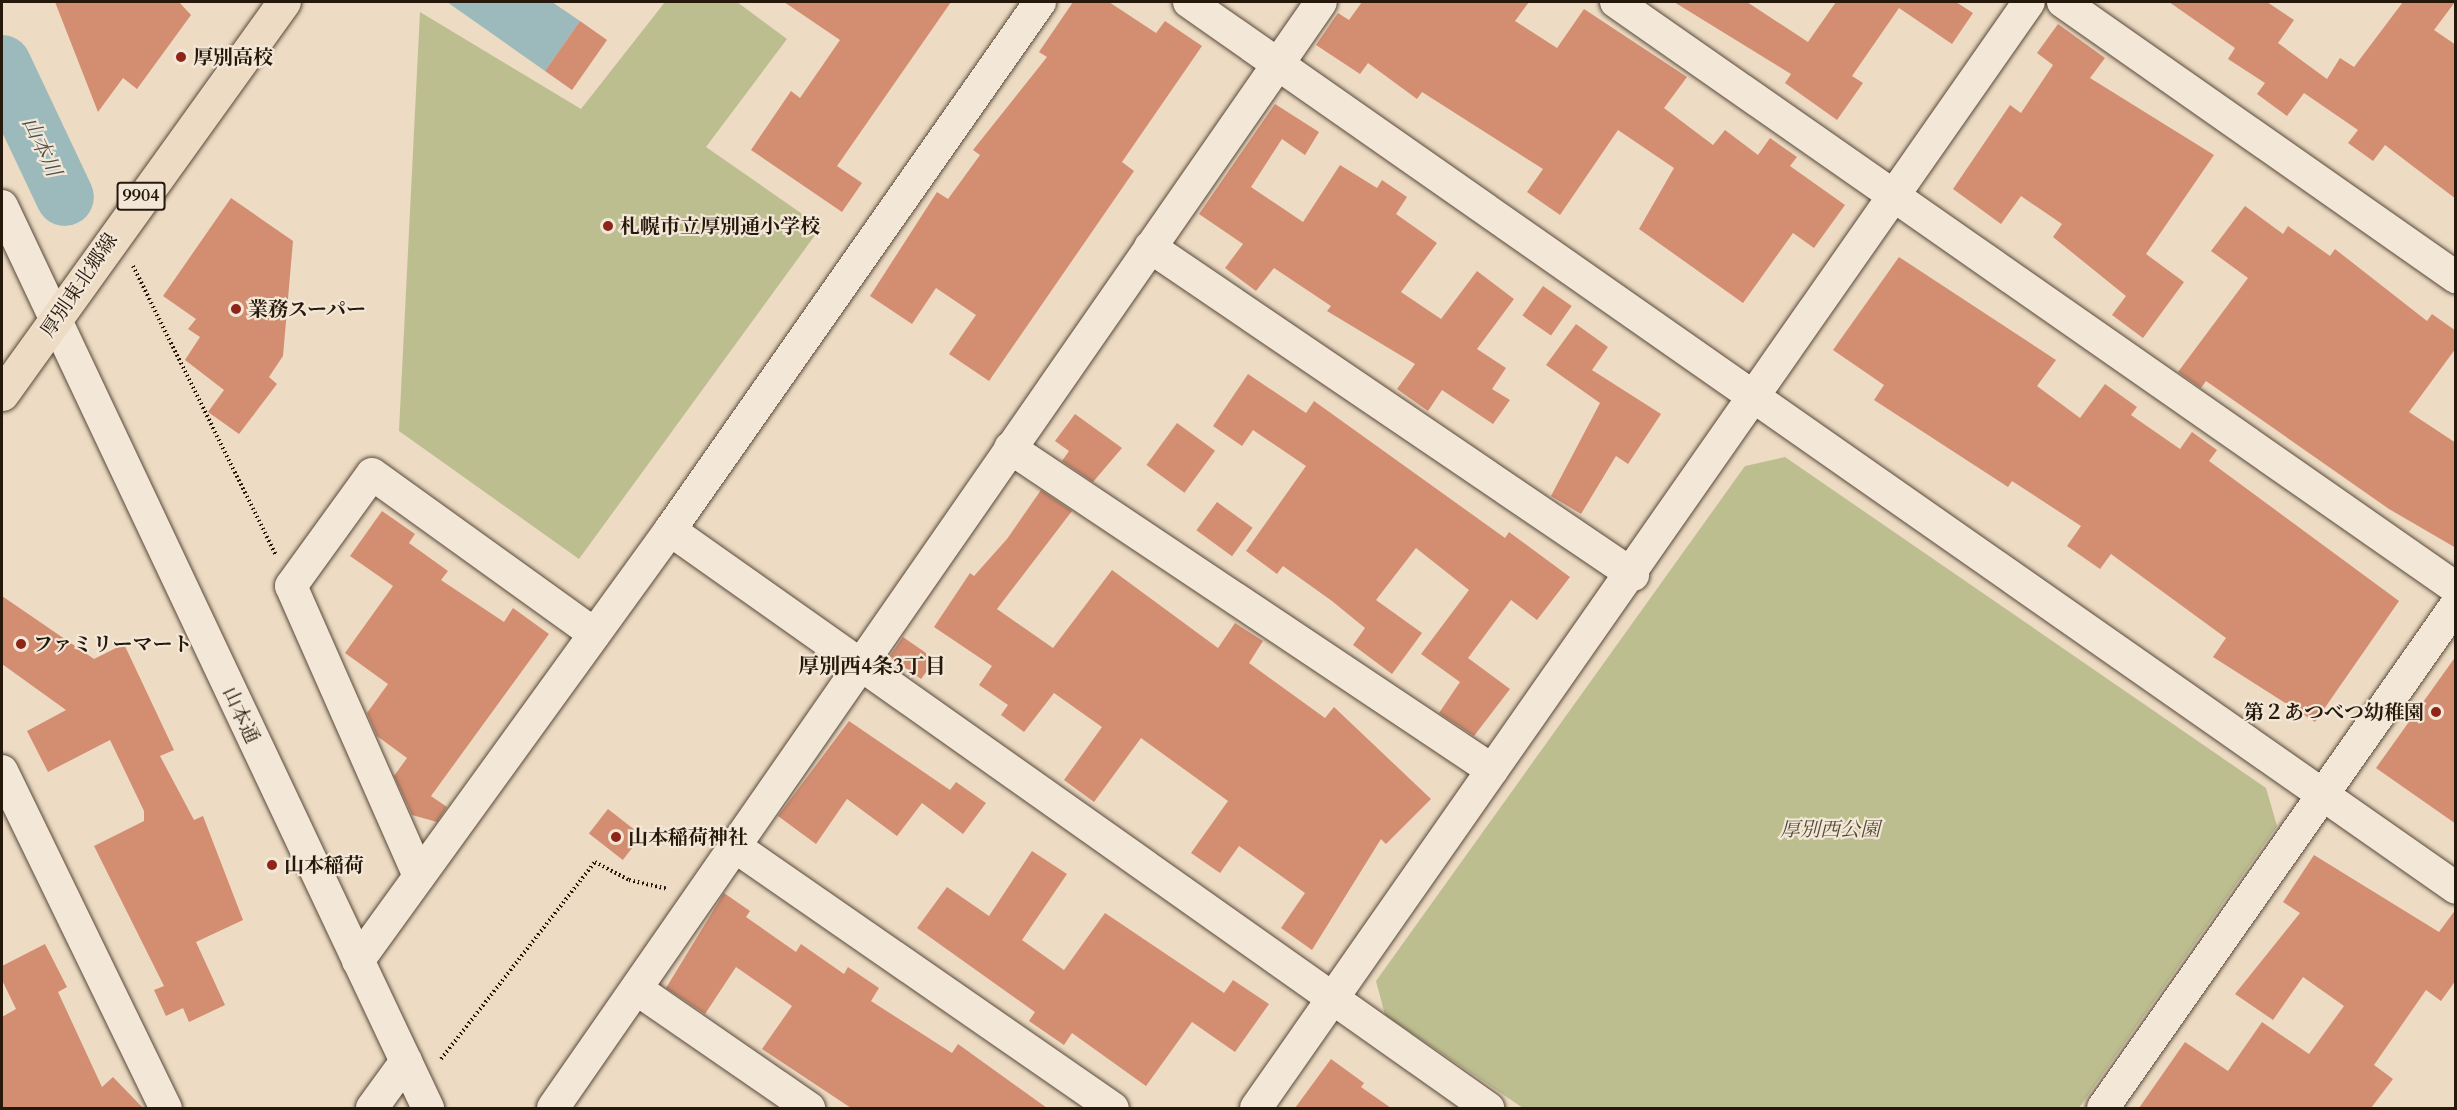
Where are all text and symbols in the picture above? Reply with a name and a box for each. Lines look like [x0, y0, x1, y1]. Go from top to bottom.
place label: 厚別高校 [193, 45, 273, 69]
marker: 厚別高校 [174, 50, 188, 64]
water label: 山本川 [16, 113, 66, 181]
road number: 9904 [116, 181, 166, 211]
place label: 札幌市立厚別通小学校 [620, 214, 820, 238]
marker: 札幌市立厚別通小学校 [601, 219, 615, 233]
street label: 厚別東北郷線 [36, 229, 122, 341]
place label: 業務スーパー [248, 297, 367, 321]
marker: 業務スーパー [229, 302, 243, 316]
place label: ファミリーマート [33, 632, 193, 656]
marker: ファミリーマート [14, 637, 28, 651]
district label: 厚別西4条3丁目 [798, 654, 946, 680]
street label: 山本通 [217, 683, 265, 747]
place label: 第２あつべつ幼稚園 [2244, 700, 2424, 724]
marker: 第２あつべつ幼稚園 [2429, 705, 2443, 719]
park label: 厚別西公園 [1780, 817, 1880, 841]
place label: 山本稲荷神社 [628, 825, 748, 849]
marker: 山本稲荷神社 [609, 830, 623, 844]
place label: 山本稲荷 [284, 853, 364, 877]
marker: 山本稲荷 [265, 858, 279, 872]

